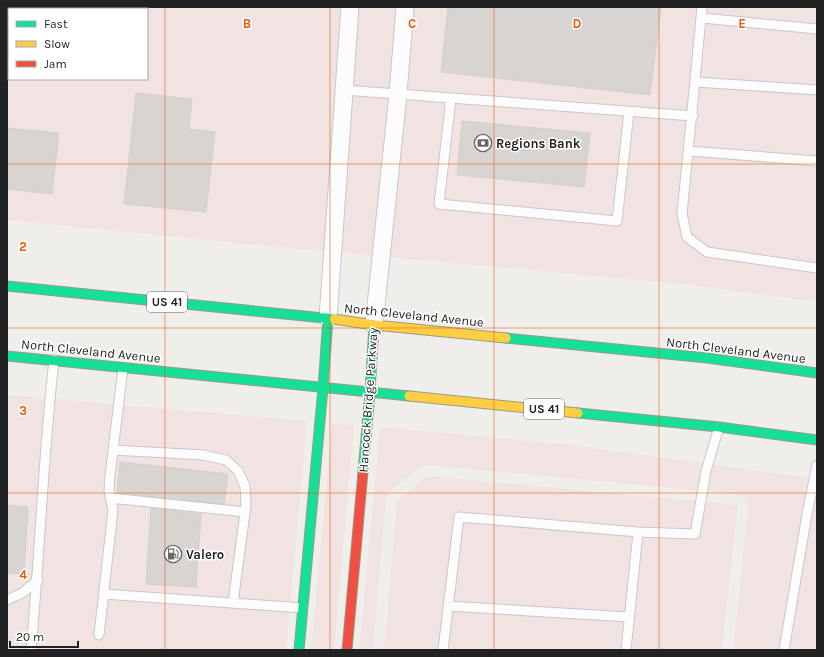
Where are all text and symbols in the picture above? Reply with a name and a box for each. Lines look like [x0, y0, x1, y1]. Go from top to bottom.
legend [8, 8, 148, 80]
text: B [243, 16, 251, 31]
text: C [408, 16, 416, 31]
text: D [573, 16, 582, 31]
text: E [738, 16, 746, 31]
text: Fast [44, 17, 68, 31]
text: Slow [44, 37, 70, 51]
text: Jam [44, 57, 67, 71]
bank icon: Regions Bank [473, 133, 493, 153]
place label: Regions Bank [496, 136, 581, 151]
text: 2 [19, 239, 27, 254]
road number: US 41 [147, 292, 187, 312]
street label: North Cleveland Avenue [343, 300, 485, 330]
street label: Hancock Bridge Parkway [355, 327, 381, 473]
street label: North Cleveland Avenue [665, 334, 807, 366]
street label: North Cleveland Avenue [20, 336, 162, 366]
road number: US 41 [524, 399, 564, 419]
text: 3 [19, 403, 27, 418]
fuel station icon: Valero [163, 544, 183, 564]
place label: Valero [186, 547, 224, 562]
text: 4 [19, 567, 27, 582]
scale bar [10, 623, 78, 649]
text: 20 m [16, 630, 44, 644]

